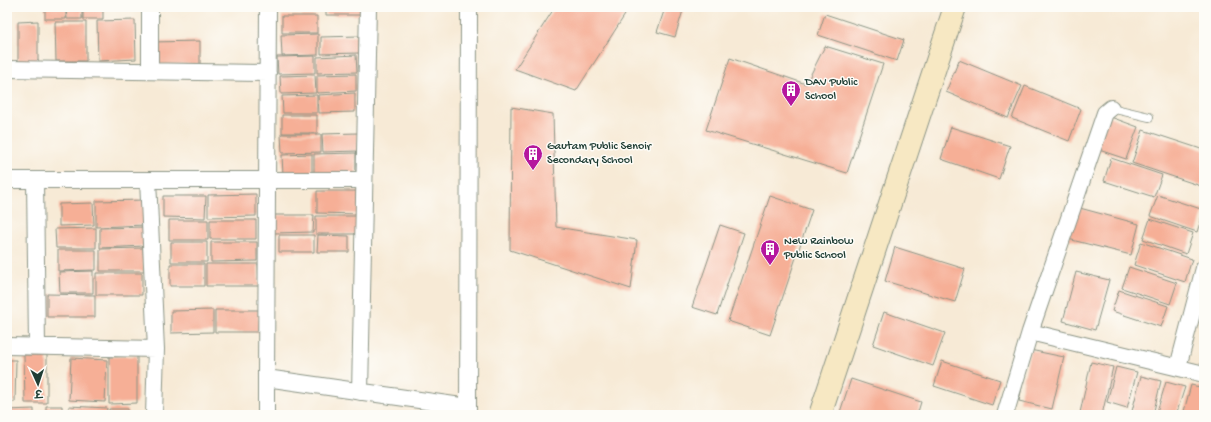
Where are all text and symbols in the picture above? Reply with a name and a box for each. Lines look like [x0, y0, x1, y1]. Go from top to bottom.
place label: DAV Public School [804, 76, 858, 104]
building icon: DAV Public School [780, 79, 802, 107]
place label: Gautam Public Senoir Secondary School [547, 140, 653, 168]
building icon: Gautam Public Senoir Secondary School [522, 143, 544, 171]
place label: New Rainbow Public School [783, 235, 854, 263]
building icon: New Rainbow Public School [759, 238, 781, 266]
north arrow [18, 364, 58, 404]
text: उ [33, 386, 43, 399]

